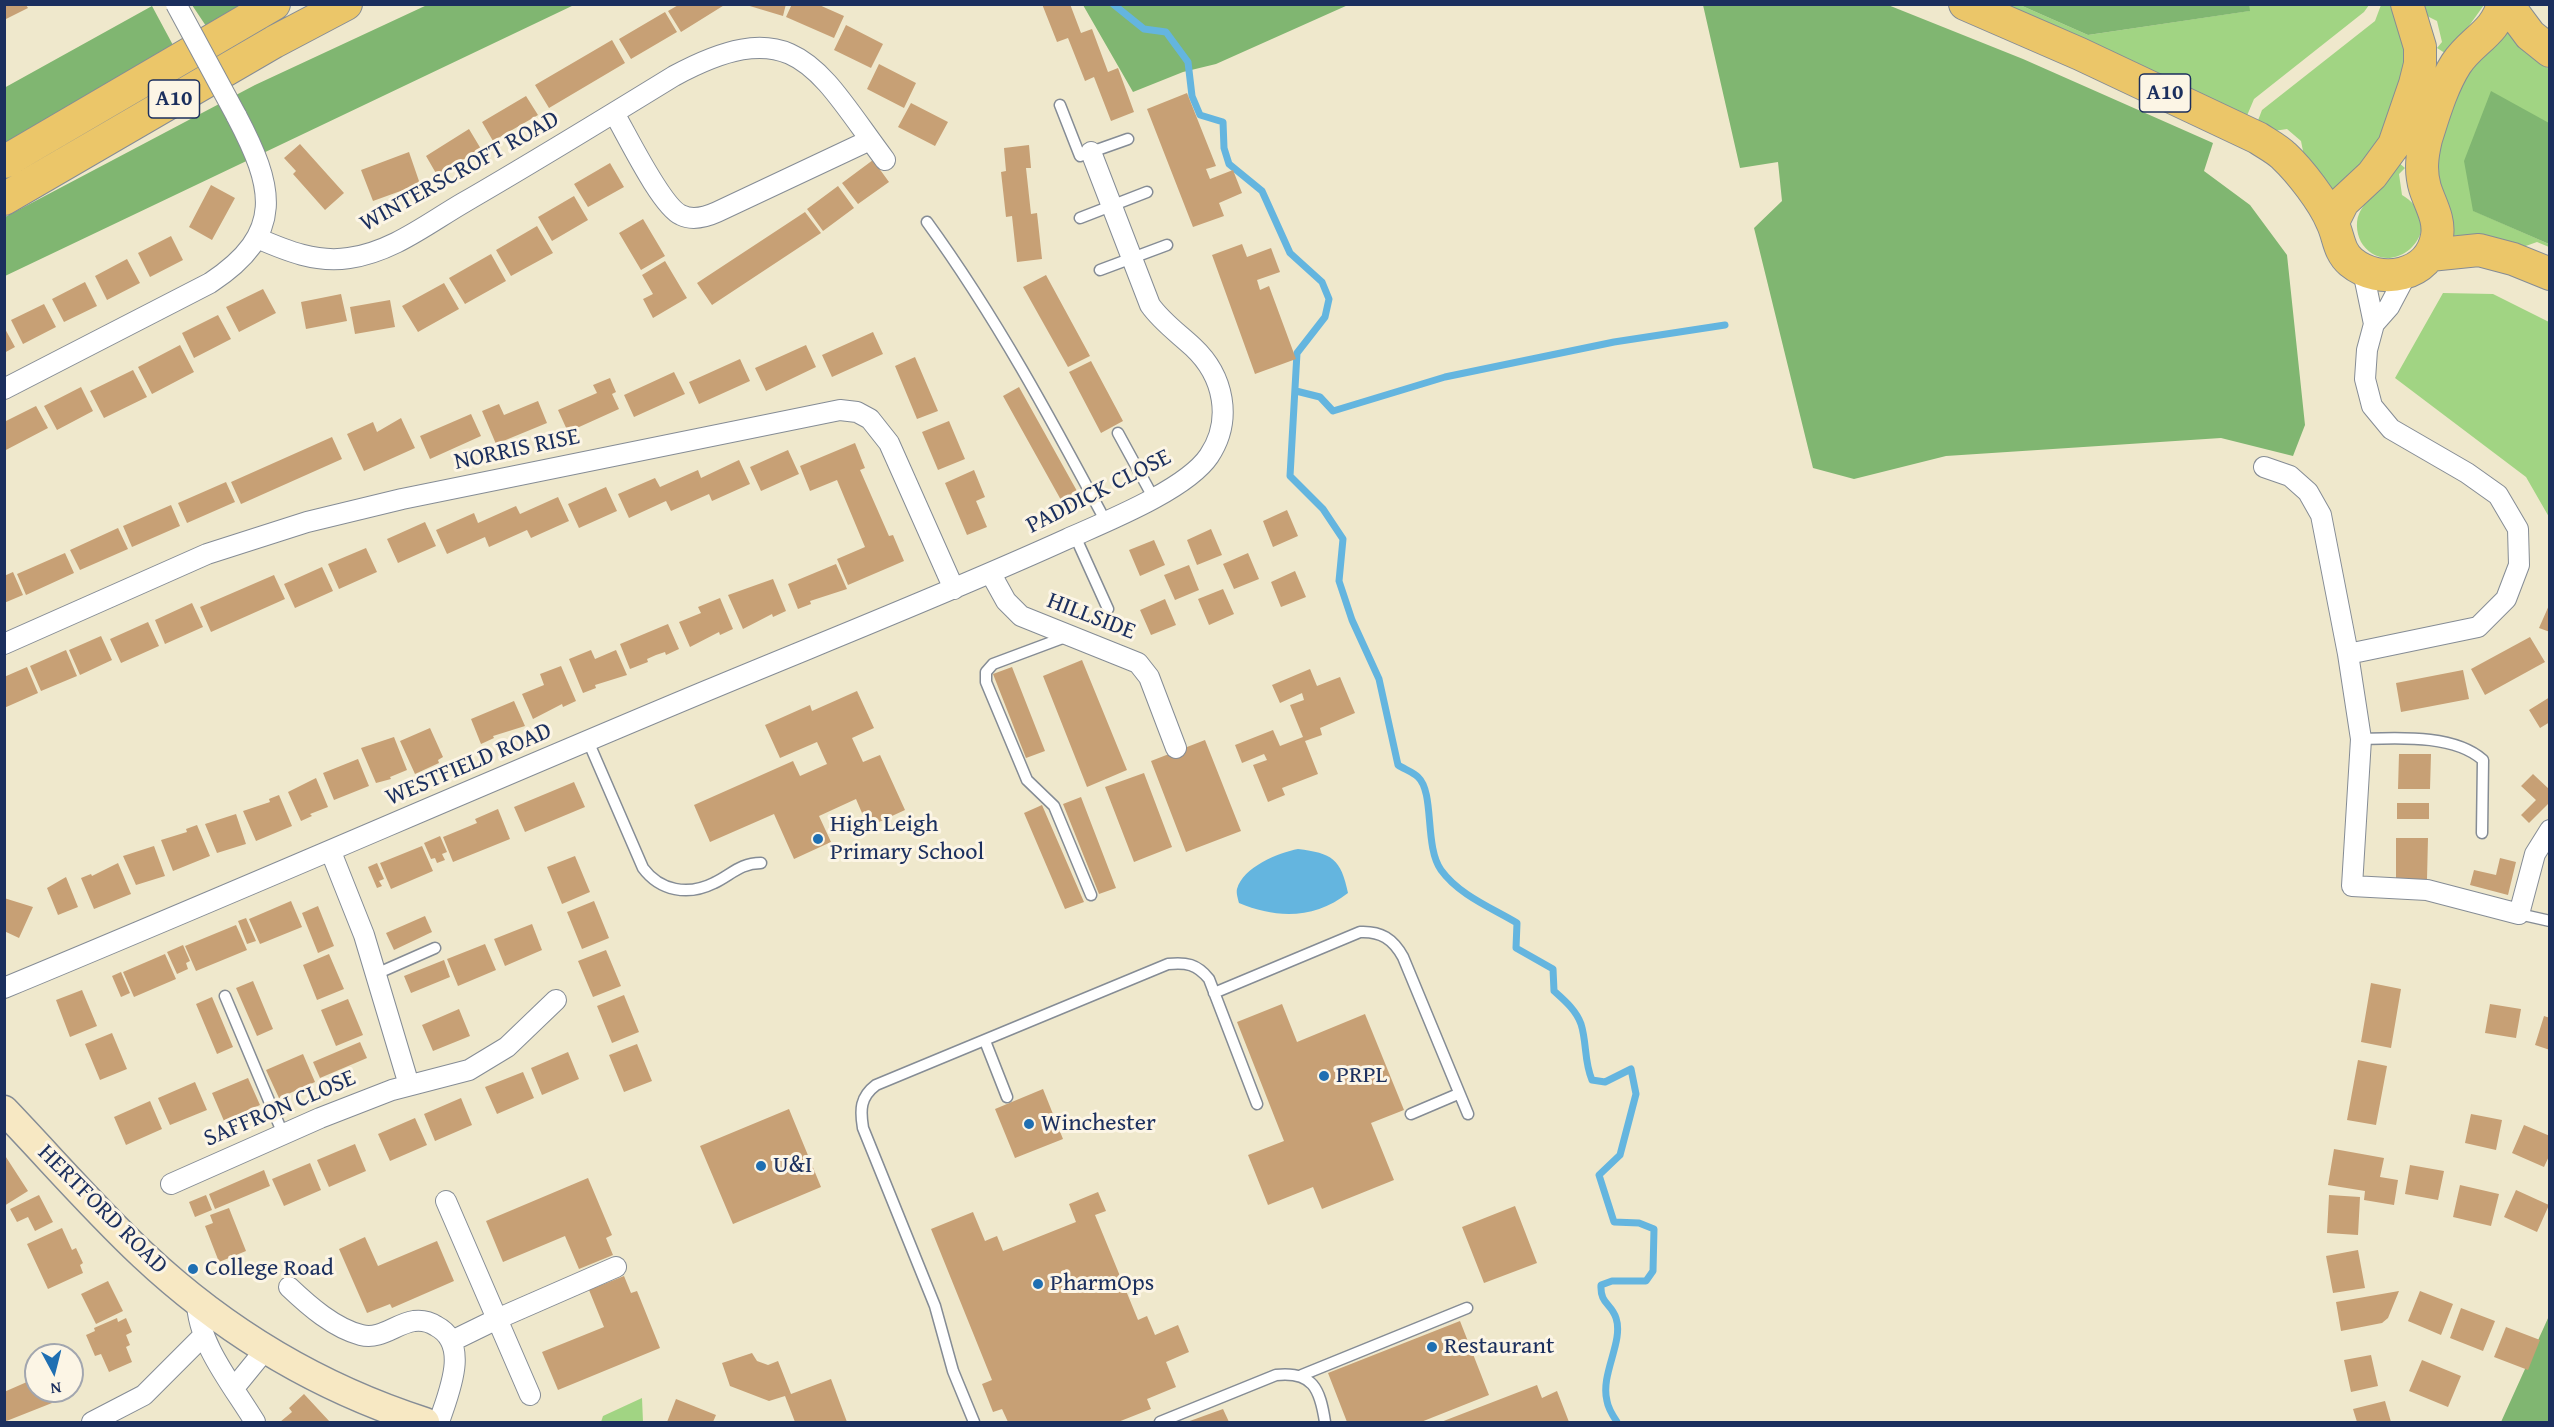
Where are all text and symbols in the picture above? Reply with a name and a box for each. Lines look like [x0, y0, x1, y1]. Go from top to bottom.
road number: A10 [2140, 74, 2190, 112]
road number: A10 [148, 80, 200, 118]
street label: WINTERSCROFT ROAD [355, 105, 565, 239]
street label: NORRIS RISE [452, 423, 582, 477]
street label: PADDICK CLOSE [1022, 443, 1176, 541]
street label: HILLSIDE [1043, 587, 1139, 647]
street label: WESTFIELD ROAD [382, 717, 556, 813]
place label: High Leigh Primary School [830, 811, 984, 867]
marker: High Leigh Primary School [811, 832, 825, 846]
place label: PRPL [1336, 1062, 1387, 1090]
street label: SAFFRON CLOSE [200, 1064, 360, 1154]
marker: PRPL [1317, 1069, 1331, 1083]
place label: Winchester [1041, 1110, 1156, 1138]
marker: Winchester [1022, 1117, 1036, 1131]
street label: HERTFORD ROAD [31, 1139, 173, 1281]
place label: U&I [773, 1152, 812, 1180]
marker: U&I [754, 1159, 768, 1173]
place label: College Road [205, 1255, 334, 1283]
marker: College Road [186, 1262, 200, 1276]
place label: PharmOps [1050, 1270, 1154, 1298]
marker: PharmOps [1031, 1277, 1045, 1291]
place label: Restaurant [1444, 1333, 1554, 1361]
marker: Restaurant [1425, 1340, 1439, 1354]
north arrow [24, 1343, 84, 1403]
text: N [49, 1376, 63, 1401]

